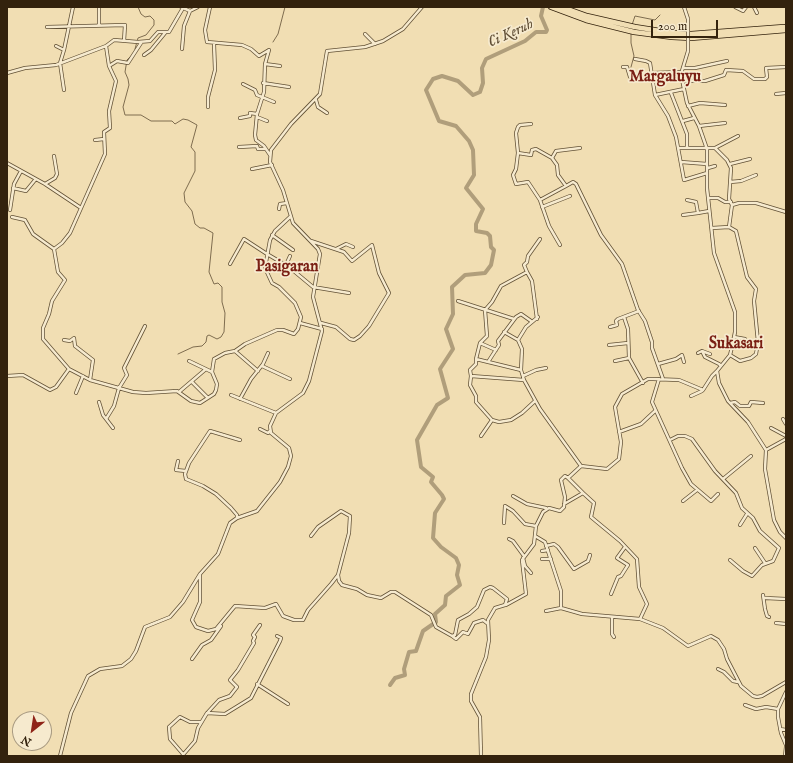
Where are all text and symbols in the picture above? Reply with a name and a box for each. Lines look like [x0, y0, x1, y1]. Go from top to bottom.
scale bar [653, 12, 720, 38]
water label: Ci Keruh [485, 16, 537, 52]
text: 200 m [658, 19, 687, 34]
district label: Margaluyu [629, 68, 701, 88]
district label: Pasigaran [256, 258, 318, 278]
district label: Sukasari [709, 335, 763, 355]
north arrow [12, 711, 52, 751]
text: N [19, 732, 34, 749]

